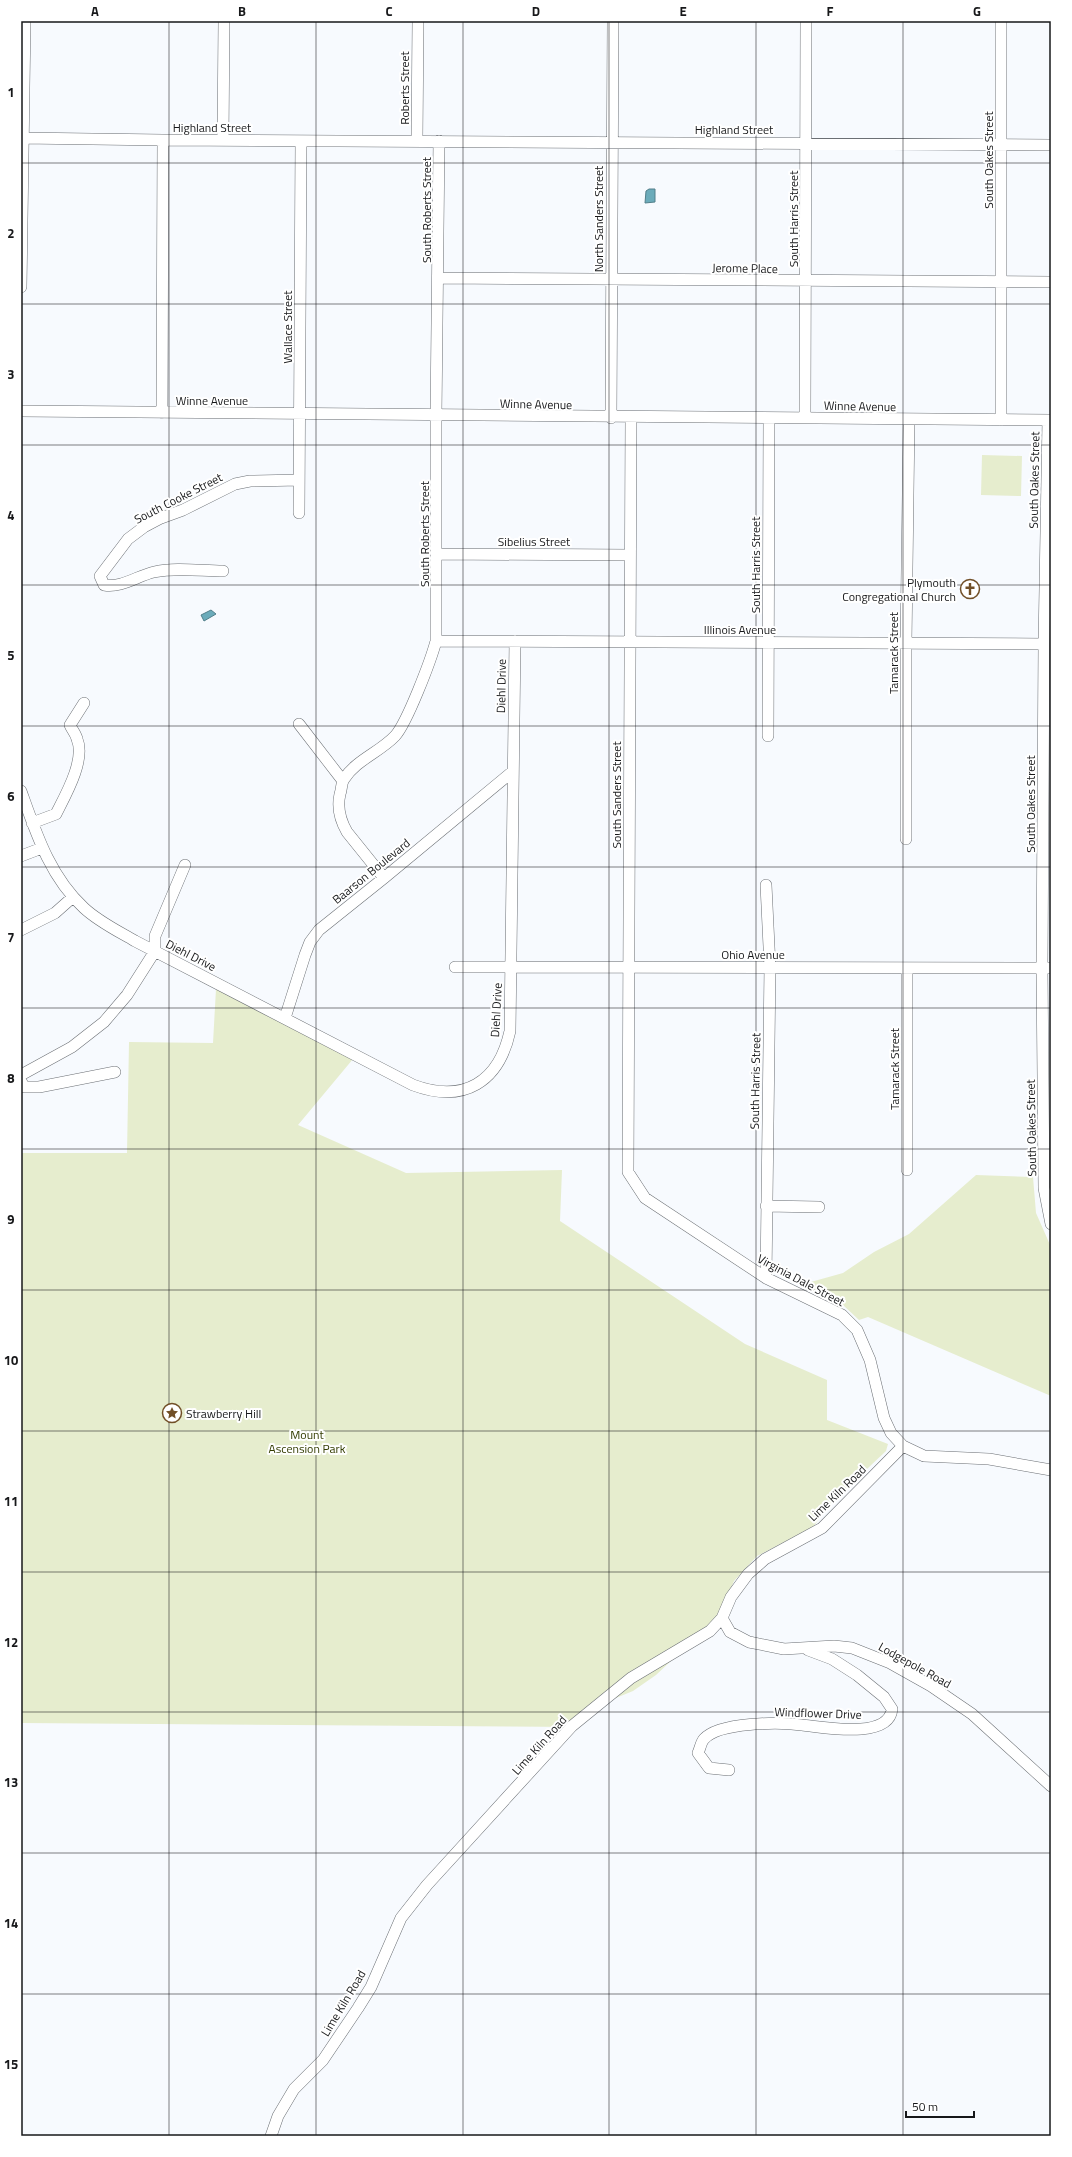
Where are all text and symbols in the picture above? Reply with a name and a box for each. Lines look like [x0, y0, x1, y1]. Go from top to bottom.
text: A [91, 1, 99, 21]
text: B [238, 1, 246, 21]
text: C [385, 1, 393, 21]
text: D [532, 1, 540, 21]
text: E [679, 1, 687, 21]
text: F [827, 1, 834, 21]
text: G [973, 1, 981, 21]
street label: Roberts Street [395, 50, 414, 125]
text: 1 [7, 82, 15, 102]
street label: South Oakes Street [979, 111, 998, 209]
street label: Highland Street [173, 118, 252, 137]
street label: Highland Street [695, 120, 774, 139]
street label: South Roberts Street [417, 156, 436, 263]
street label: North Sanders Street [589, 165, 608, 272]
street label: South Harris Street [784, 170, 803, 267]
text: 2 [7, 223, 15, 243]
street label: Jerome Place [712, 258, 778, 278]
street label: Wallace Street [278, 290, 297, 363]
text: 3 [7, 364, 15, 384]
street label: Winne Avenue [176, 391, 248, 410]
street label: Winne Avenue [500, 394, 572, 414]
street label: Winne Avenue [824, 396, 896, 416]
street label: South Oakes Street [1024, 430, 1044, 529]
street label: South Cooke Street [131, 467, 226, 528]
street label: South Roberts Street [415, 480, 434, 587]
text: 4 [7, 505, 15, 525]
street label: South Harris Street [746, 516, 765, 613]
street label: Sibelius Street [498, 532, 571, 551]
place label: Plymouth Congregational Church [842, 573, 956, 606]
church icon: Plymouth Congregational Church [959, 578, 981, 600]
street label: Tamarack Street [884, 611, 903, 694]
street label: Illinois Avenue [704, 620, 776, 639]
text: 5 [7, 645, 15, 665]
street label: Diehl Drive [491, 659, 511, 713]
street label: South Sanders Street [607, 741, 626, 849]
street label: South Oakes Street [1021, 755, 1040, 853]
text: 6 [7, 786, 15, 806]
street label: Baarson Boulevard [328, 834, 414, 908]
text: 7 [7, 927, 15, 947]
street label: Diehl Drive [162, 934, 220, 976]
street label: Ohio Avenue [721, 945, 785, 964]
street label: Diehl Drive [485, 982, 507, 1038]
street label: Tamarack Street [885, 1027, 904, 1110]
street label: South Harris Street [745, 1032, 765, 1130]
text: 8 [7, 1068, 15, 1088]
street label: South Oakes Street [1021, 1078, 1041, 1177]
text: 9 [7, 1209, 15, 1229]
street label: Virginia Dale Street [754, 1249, 849, 1311]
text: 10 [4, 1350, 18, 1370]
place icon: Strawberry Hill [161, 1402, 183, 1424]
place label: Strawberry Hill [186, 1404, 261, 1423]
park label: Mount Ascension Park [269, 1425, 346, 1458]
street label: Lime Kiln Road [804, 1460, 870, 1526]
text: 11 [4, 1491, 18, 1511]
text: 12 [4, 1632, 18, 1652]
street label: Lodgepole Road [875, 1637, 955, 1693]
street label: Windflower Drive [774, 1702, 862, 1724]
street label: Lime Kiln Road [507, 1711, 571, 1779]
text: 13 [4, 1772, 18, 1792]
text: 14 [4, 1913, 18, 1933]
street label: Lime Kiln Road [316, 1966, 370, 2040]
text: 15 [4, 2054, 18, 2074]
scale bar [906, 2093, 974, 2119]
text: 50 m [912, 2097, 938, 2116]

